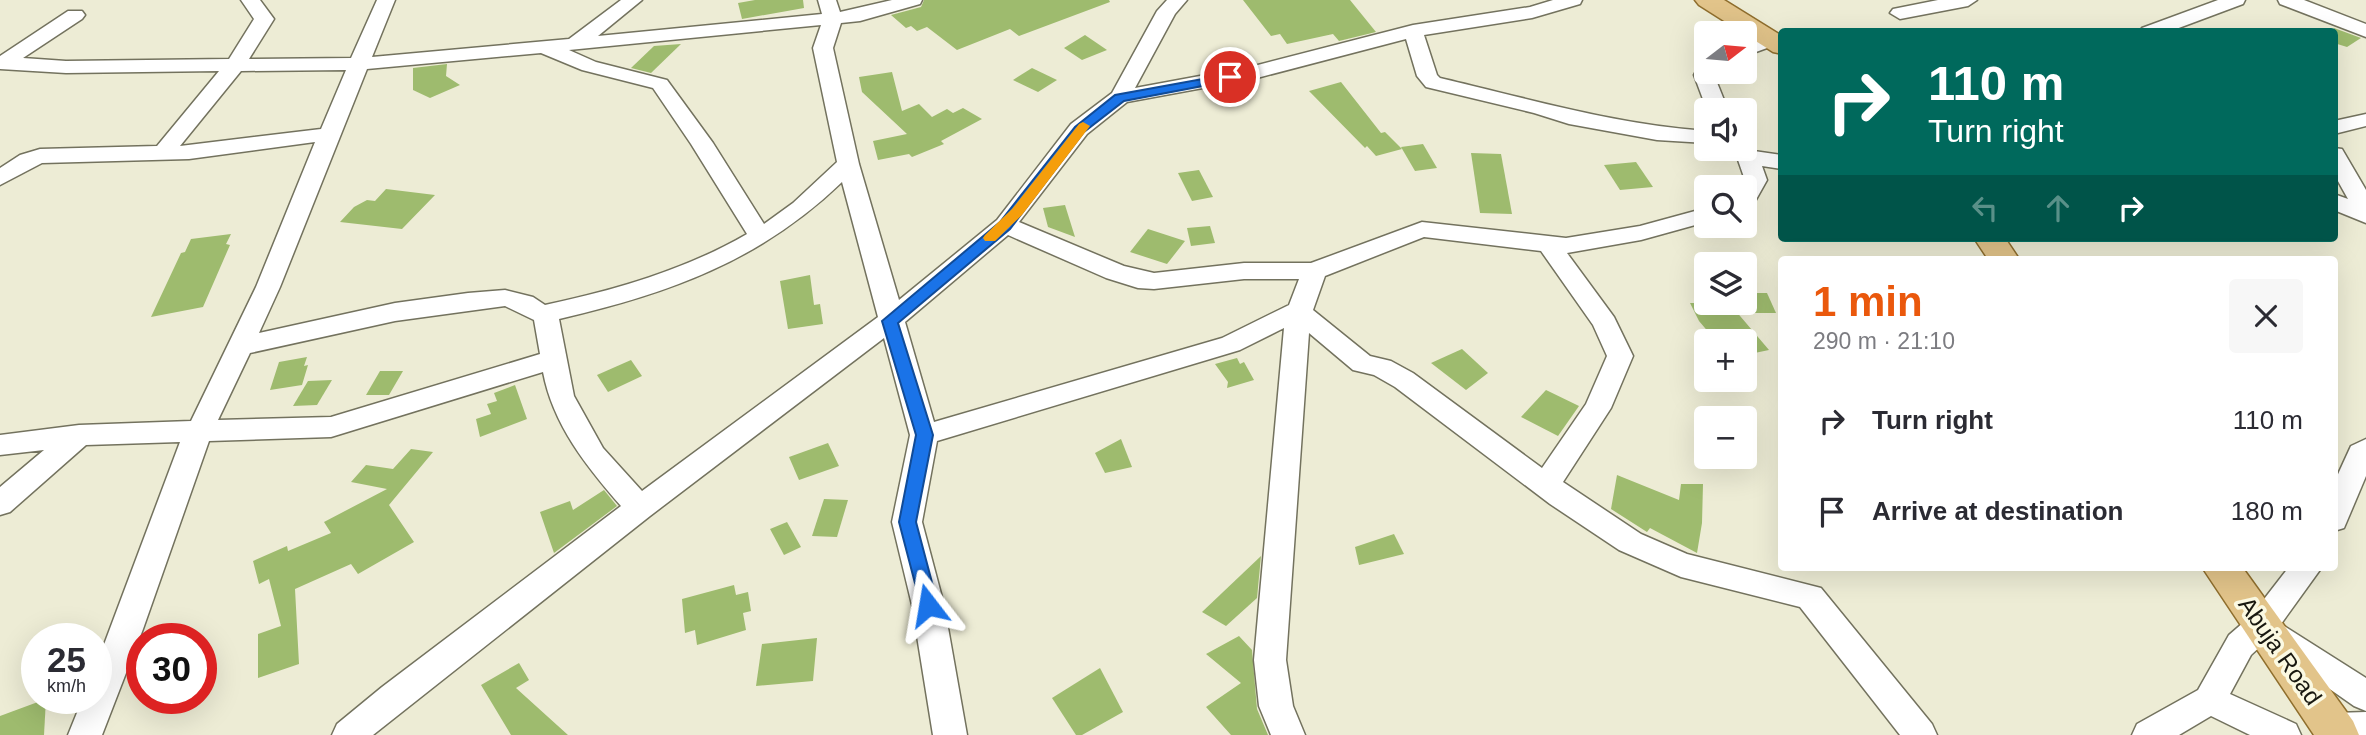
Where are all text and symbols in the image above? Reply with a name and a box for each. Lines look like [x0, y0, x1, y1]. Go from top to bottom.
north arrow [1694, 21, 1757, 84]
map controls [1694, 21, 1757, 469]
pin [1200, 47, 1260, 107]
icon: right [1813, 56, 1904, 147]
text: 110 m [1928, 56, 2064, 110]
icon: arrive [1211, 58, 1249, 96]
button: sound [1694, 98, 1757, 161]
text: Turn right [1928, 113, 2064, 149]
button: search [1694, 175, 1757, 238]
icon: left [1966, 189, 2004, 227]
icon: ahead [2039, 189, 2077, 227]
icon: right [2112, 189, 2150, 227]
button: layers [1694, 252, 1757, 315]
text: 1 min [1813, 278, 1923, 325]
button: close [2229, 279, 2303, 353]
text: 290 m · 21:10 [1813, 328, 1955, 354]
button: + [1694, 329, 1757, 392]
icon: right [1813, 402, 1851, 440]
text: Turn right [1872, 405, 1993, 435]
text: 110 m [2233, 405, 2303, 435]
button: − [1694, 406, 1757, 469]
icon: arrive [1813, 493, 1851, 531]
text: Arrive at destination [1872, 496, 2123, 526]
text: 180 m [2231, 496, 2303, 526]
position arrow [891, 568, 965, 642]
street label: Abuja Road [2233, 592, 2327, 710]
speed limit sign: 30 [126, 623, 217, 714]
text: 25 [47, 640, 86, 679]
text: km/h [47, 676, 86, 696]

